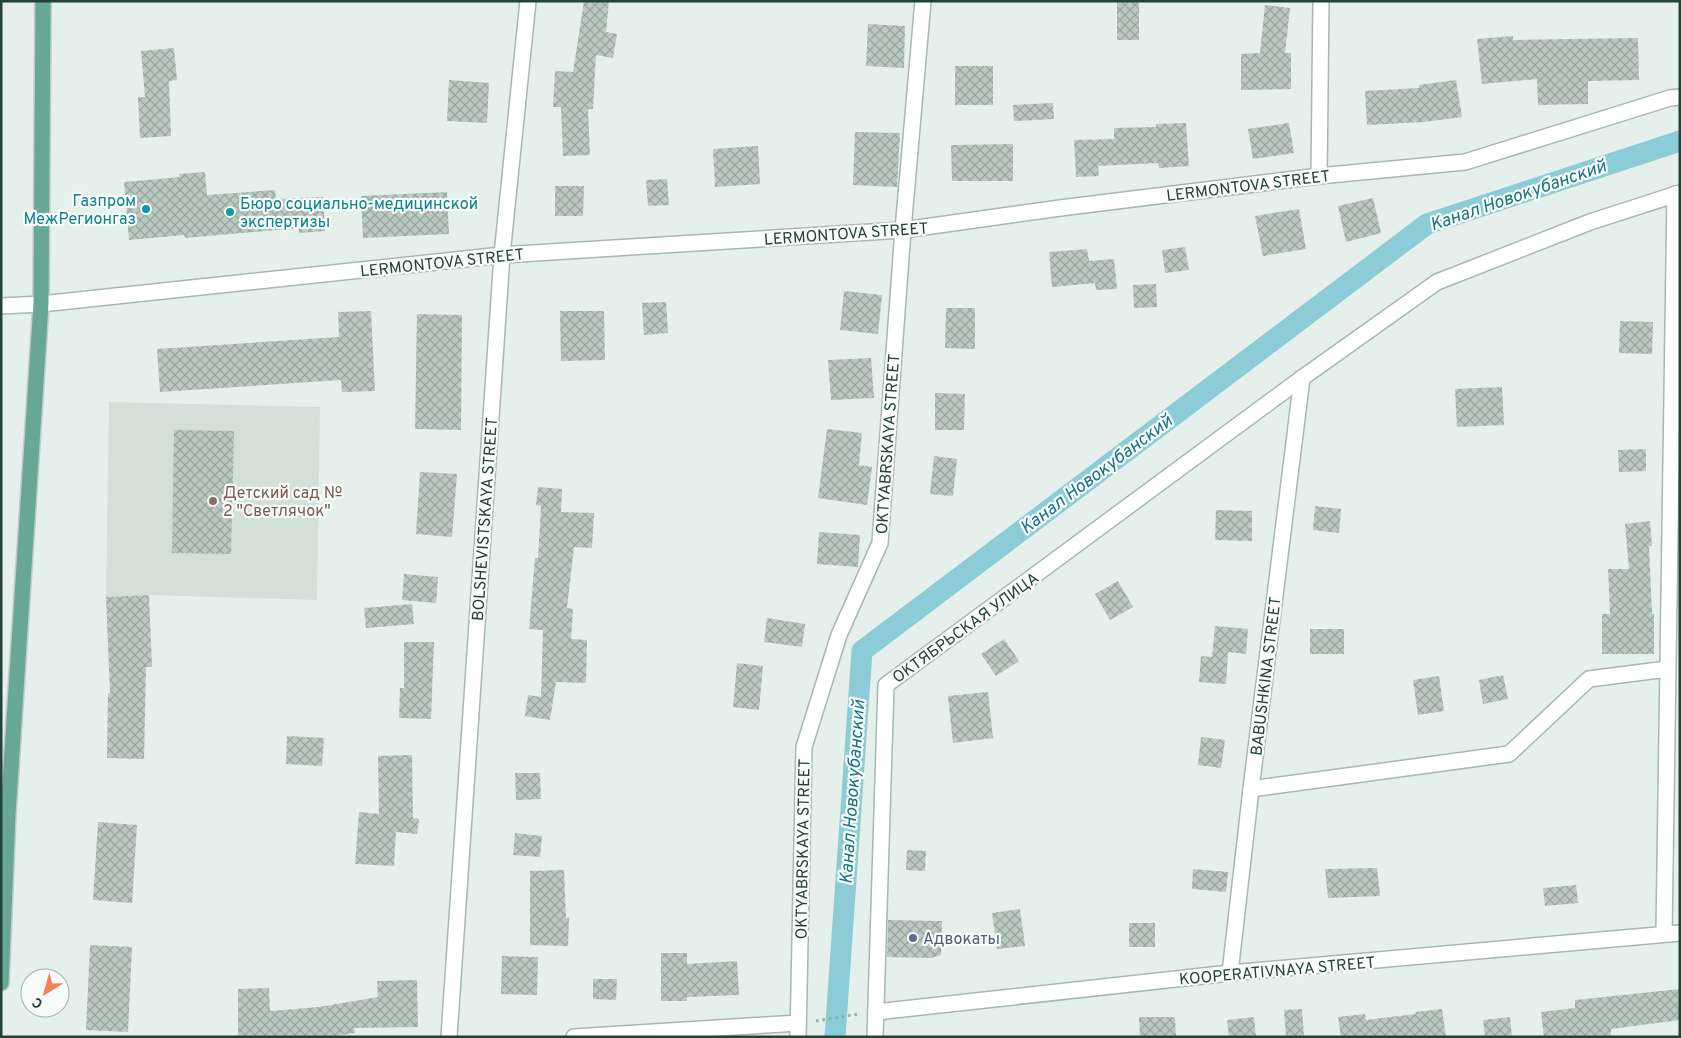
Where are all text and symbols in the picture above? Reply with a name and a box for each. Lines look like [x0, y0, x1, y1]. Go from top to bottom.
water label: Канал Новокубанский [1427, 155, 1610, 237]
street label: LERMONTOVA STREET [1165, 167, 1331, 207]
place label: Газпром МежРегионгаз [23, 192, 136, 230]
place label: Бюро социально-медицинской экспертизы [240, 195, 478, 233]
marker: Газпром МежРегионгаз [140, 203, 152, 215]
marker: Бюро социально-медицинской экспертизы [224, 206, 236, 218]
street label: LERMONTOVA STREET [763, 219, 929, 251]
street label: LERMONTOVA STREET [359, 245, 525, 283]
street label: OKTYABRSKAYA STREET [873, 353, 905, 535]
water label: Канал Новокубанский [1016, 410, 1178, 540]
street label: BOLSHEVISTSKAYA STREET [469, 417, 503, 622]
place label: Детский сад № 2 "Светлячок" [223, 484, 342, 522]
marker: Детский сад № 2 "Светлячок" [207, 495, 219, 507]
street label: ОКТЯБРЬСКАЯ УЛИЦА [889, 569, 1043, 688]
street label: BABUSHKINA STREET [1247, 596, 1287, 757]
water label: Канал Новокубанский [836, 698, 871, 885]
street label: OKTYABRSKAYA STREET [792, 758, 816, 940]
place label: Адвокаты [923, 930, 1000, 950]
marker: Адвокаты [907, 932, 919, 944]
street label: KOOPERATIVNAYA STREET [1178, 953, 1376, 991]
north arrow [20, 968, 70, 1018]
text: С [29, 993, 47, 1012]

